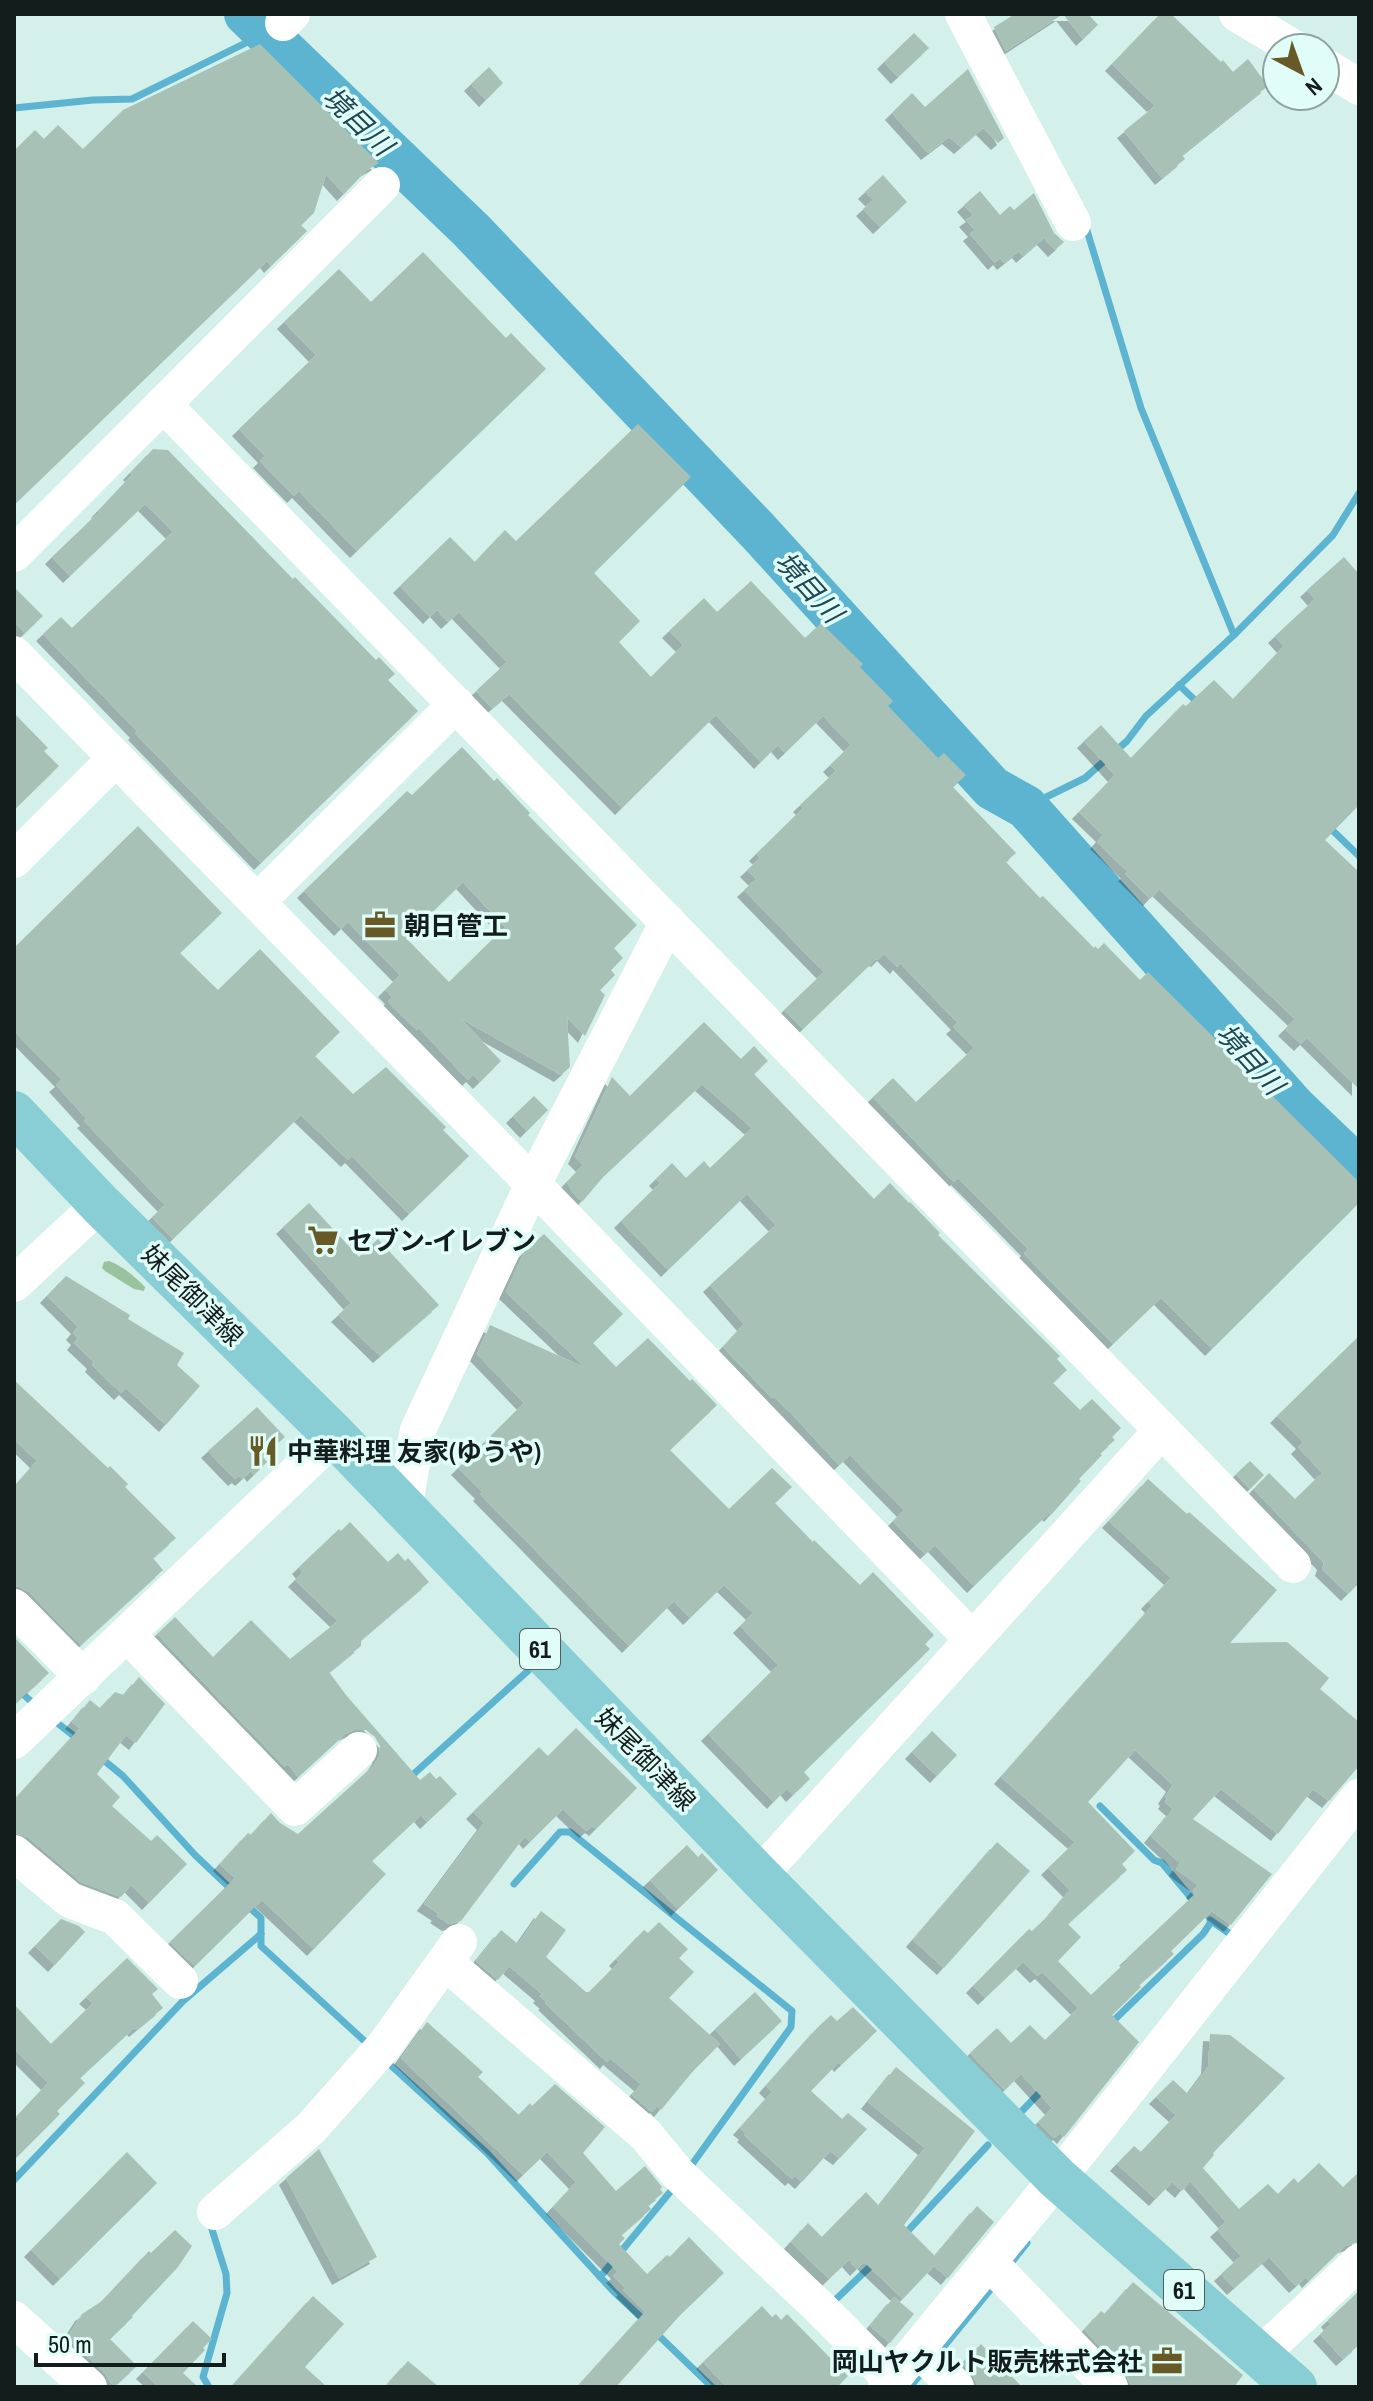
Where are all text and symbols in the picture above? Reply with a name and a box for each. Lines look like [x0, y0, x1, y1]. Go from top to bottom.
north arrow [1261, 32, 1341, 112]
text: N [1299, 71, 1329, 103]
water label: 境目川 [315, 78, 404, 166]
water label: 境目川 [767, 543, 853, 633]
office icon: 朝日管工 [363, 908, 397, 942]
place label: 朝日管工 [404, 908, 508, 943]
water label: 境目川 [1208, 1015, 1294, 1105]
supermarket icon: セブン-イレブン [306, 1223, 340, 1257]
place label: セブン-イレブン [347, 1223, 536, 1258]
street label: 妹尾御津線 [135, 1237, 251, 1353]
restaurant icon: 中華料理 友家(ゆうや) [246, 1434, 280, 1468]
place label: 中華料理 友家(ゆうや) [287, 1434, 541, 1469]
road number: 61 [520, 1629, 560, 1669]
street label: 妹尾御津線 [588, 1700, 704, 1818]
road number: 61 [1164, 2270, 1204, 2310]
scale bar [36, 2317, 224, 2367]
text: 50 m [48, 2328, 92, 2360]
place label: 岡山ヤクルト販売株式会社 [832, 2344, 1143, 2379]
office icon: 岡山ヤクルト販売株式会社 [1150, 2344, 1184, 2378]

